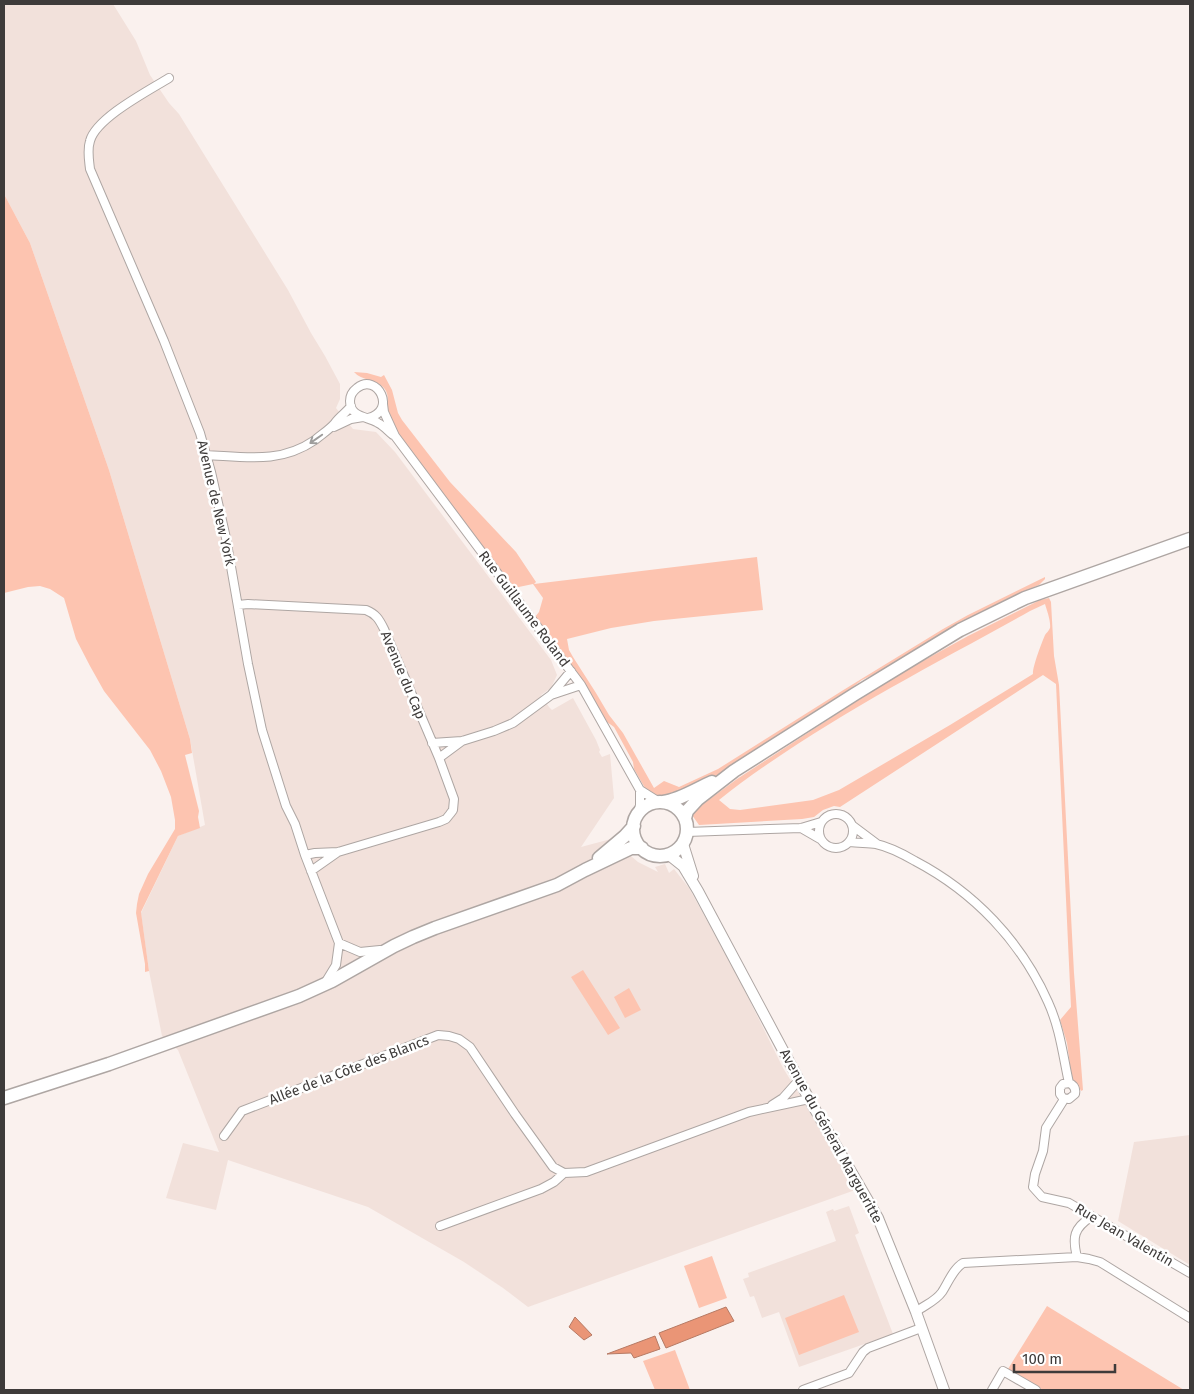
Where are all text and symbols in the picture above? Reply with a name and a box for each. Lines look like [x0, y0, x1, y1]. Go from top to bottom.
one-way arrow [309, 434, 323, 444]
street label: Avenue de New York [193, 439, 239, 568]
street label: Rue Guillaume Roland [475, 548, 573, 670]
street label: Avenue du Cap [377, 628, 429, 722]
street label: Allée de la Côte des Blancs [267, 1031, 432, 1108]
street label: Avenue du Général Margueritte [776, 1046, 886, 1226]
street label: Rue Jean Valentin [1072, 1200, 1176, 1270]
scale bar [1014, 1342, 1115, 1374]
text: 100 m [1022, 1350, 1062, 1368]

